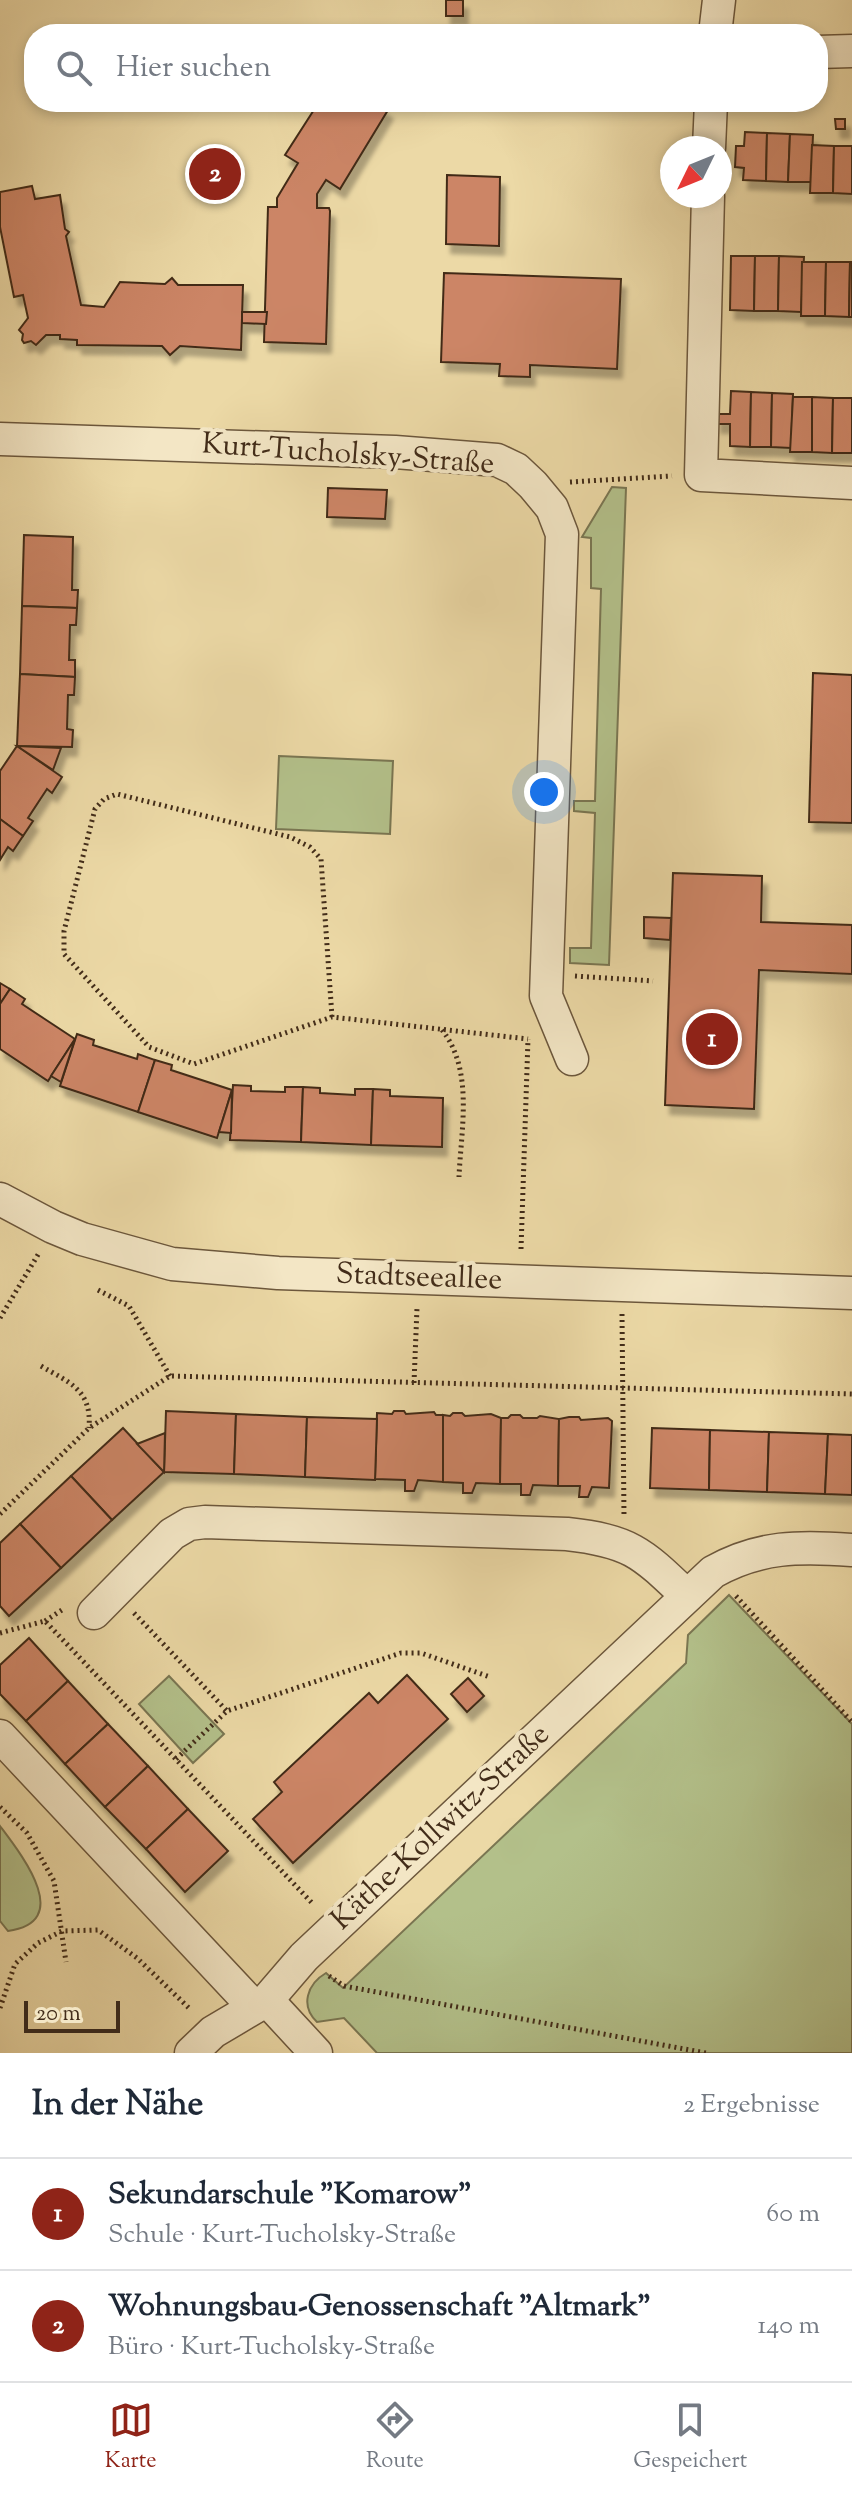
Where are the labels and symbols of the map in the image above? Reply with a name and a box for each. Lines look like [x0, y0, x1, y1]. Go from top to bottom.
north arrow [660, 136, 732, 208]
pin: 2 [189, 144, 241, 204]
street label: Kurt-Tucholsky-Straße [200, 423, 496, 487]
your location [524, 772, 564, 812]
pin: 1 [686, 1009, 738, 1069]
street label: Stadtseeallee [335, 1254, 503, 1302]
street label: Käthe-Kollwitz-Straße [322, 1715, 560, 1941]
scale bar [24, 1997, 120, 2033]

